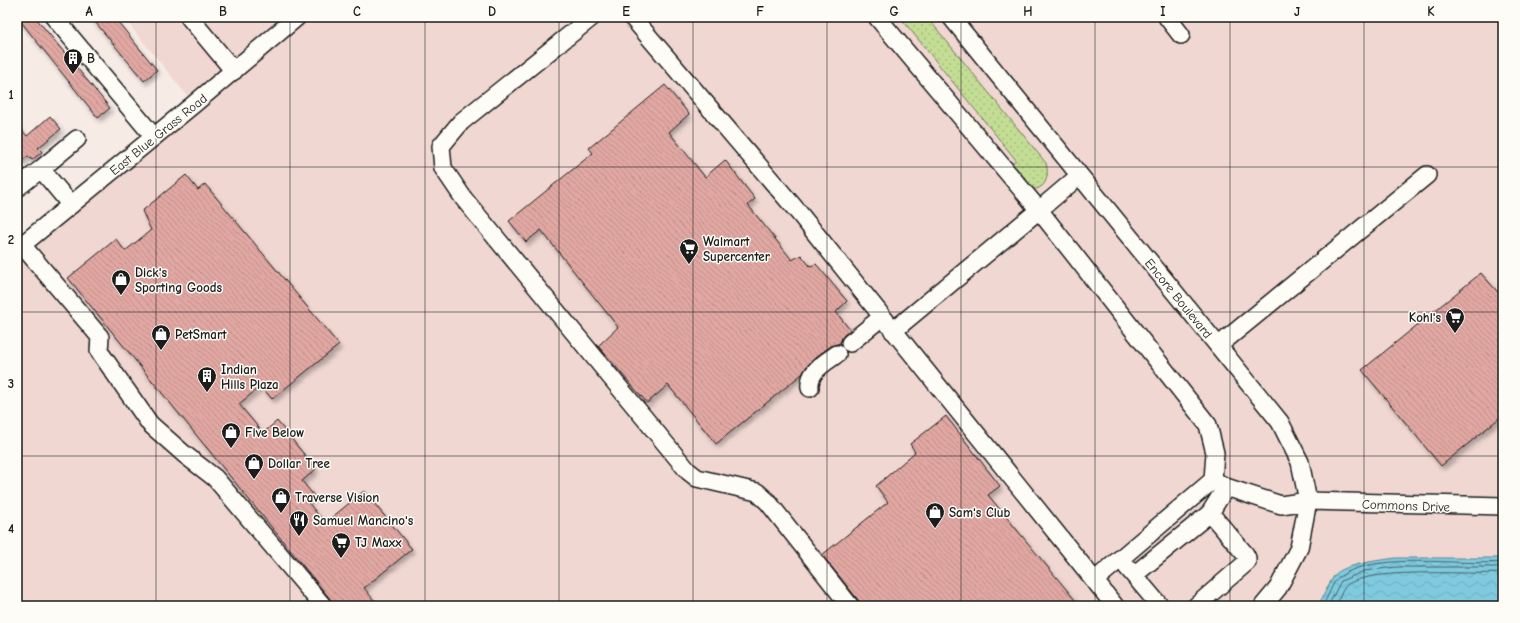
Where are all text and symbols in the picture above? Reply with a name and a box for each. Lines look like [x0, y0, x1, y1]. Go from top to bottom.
text: A [85, 4, 93, 19]
text: B [219, 4, 227, 19]
text: C [353, 4, 361, 19]
text: D [488, 4, 496, 19]
text: E [622, 4, 630, 19]
text: F [756, 4, 764, 19]
text: G [889, 4, 899, 19]
text: H [1023, 4, 1033, 19]
text: I [1160, 4, 1166, 19]
text: J [1294, 4, 1300, 19]
text: K [1427, 4, 1435, 19]
building icon: B [62, 47, 84, 75]
place label: B [87, 51, 95, 66]
text: 1 [8, 87, 14, 102]
street label: East Blue Grass Road [107, 91, 210, 178]
text: 2 [8, 232, 14, 247]
place label: Walmart Supercenter [703, 234, 771, 264]
supermarket icon: Walmart Supercenter [678, 237, 700, 265]
street label: Encore Boulevard [1142, 255, 1215, 341]
place label: Dick's Sporting Goods [135, 265, 222, 295]
shop icon: Dick's Sporting Goods [110, 268, 132, 296]
supermarket icon: Kohl's [1444, 306, 1466, 334]
place label: Kohl's [1409, 310, 1441, 325]
shop icon: PetSmart [150, 323, 172, 351]
place label: PetSmart [175, 327, 227, 342]
place label: Indian Hills Plaza [221, 362, 279, 392]
building icon: Indian Hills Plaza [196, 365, 218, 393]
text: 3 [8, 376, 14, 391]
shop icon: Five Below [220, 421, 242, 449]
place label: Five Below [245, 425, 304, 440]
shop icon: Dollar Tree [243, 452, 265, 480]
place label: Dollar Tree [268, 456, 330, 471]
shop icon: Traverse Vision [270, 486, 292, 514]
place label: Traverse Vision [295, 490, 379, 505]
street label: Commons Drive [1362, 496, 1451, 515]
shop icon: Sam's Club [924, 501, 946, 529]
place label: Sam's Club [949, 505, 1010, 520]
restaurant icon: Samuel Mancino's [288, 509, 310, 537]
place label: Samuel Mancino's [313, 513, 414, 528]
text: 4 [8, 521, 14, 536]
supermarket icon: TJ Maxx [330, 531, 352, 559]
place label: TJ Maxx [355, 535, 402, 550]

